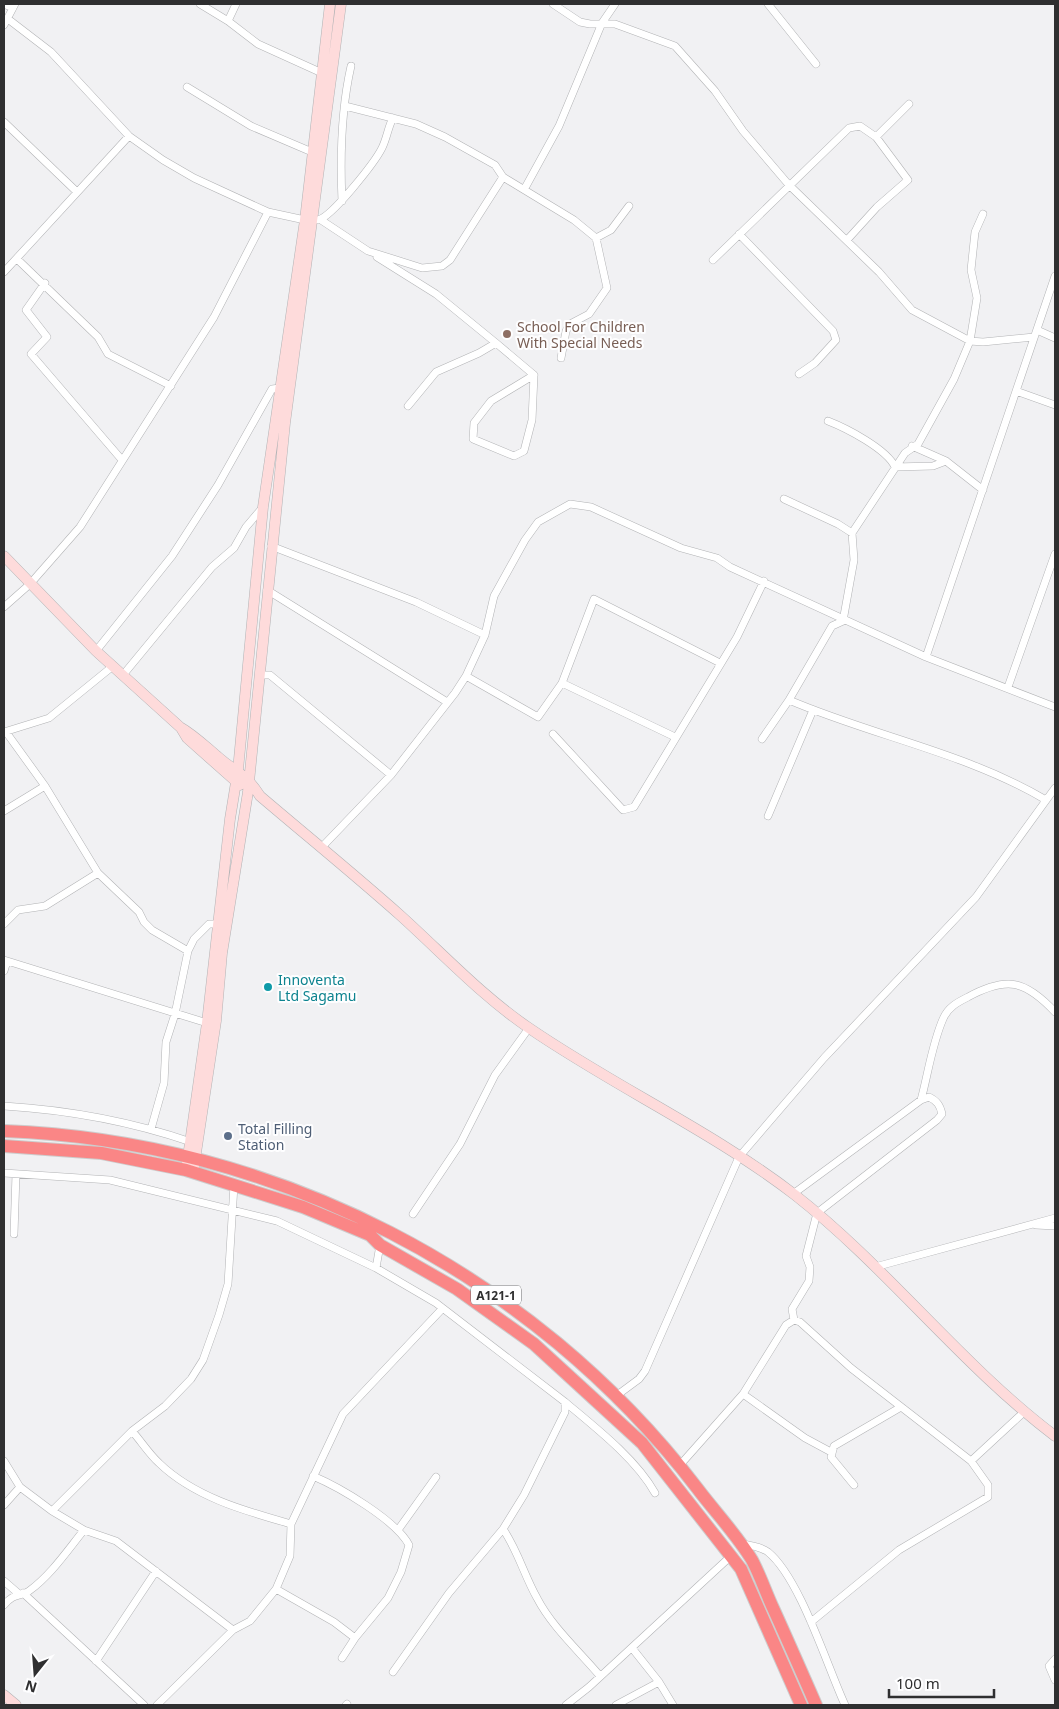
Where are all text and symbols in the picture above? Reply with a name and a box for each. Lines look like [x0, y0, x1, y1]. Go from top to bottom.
place label: School For Children With Special Needs [517, 317, 645, 352]
marker: School For Children With Special Needs [501, 328, 513, 340]
place label: Innoventa Ltd Sagamu [278, 970, 356, 1005]
marker: Innoventa Ltd Sagamu [262, 981, 274, 993]
place label: Total Filling Station [238, 1119, 312, 1154]
marker: Total Filling Station [222, 1130, 234, 1142]
road number: A121-1 [471, 1286, 521, 1304]
north arrow [10, 1649, 60, 1699]
scale bar [889, 1666, 994, 1698]
text: 100 m [896, 1673, 940, 1693]
text: N [23, 1676, 39, 1698]

